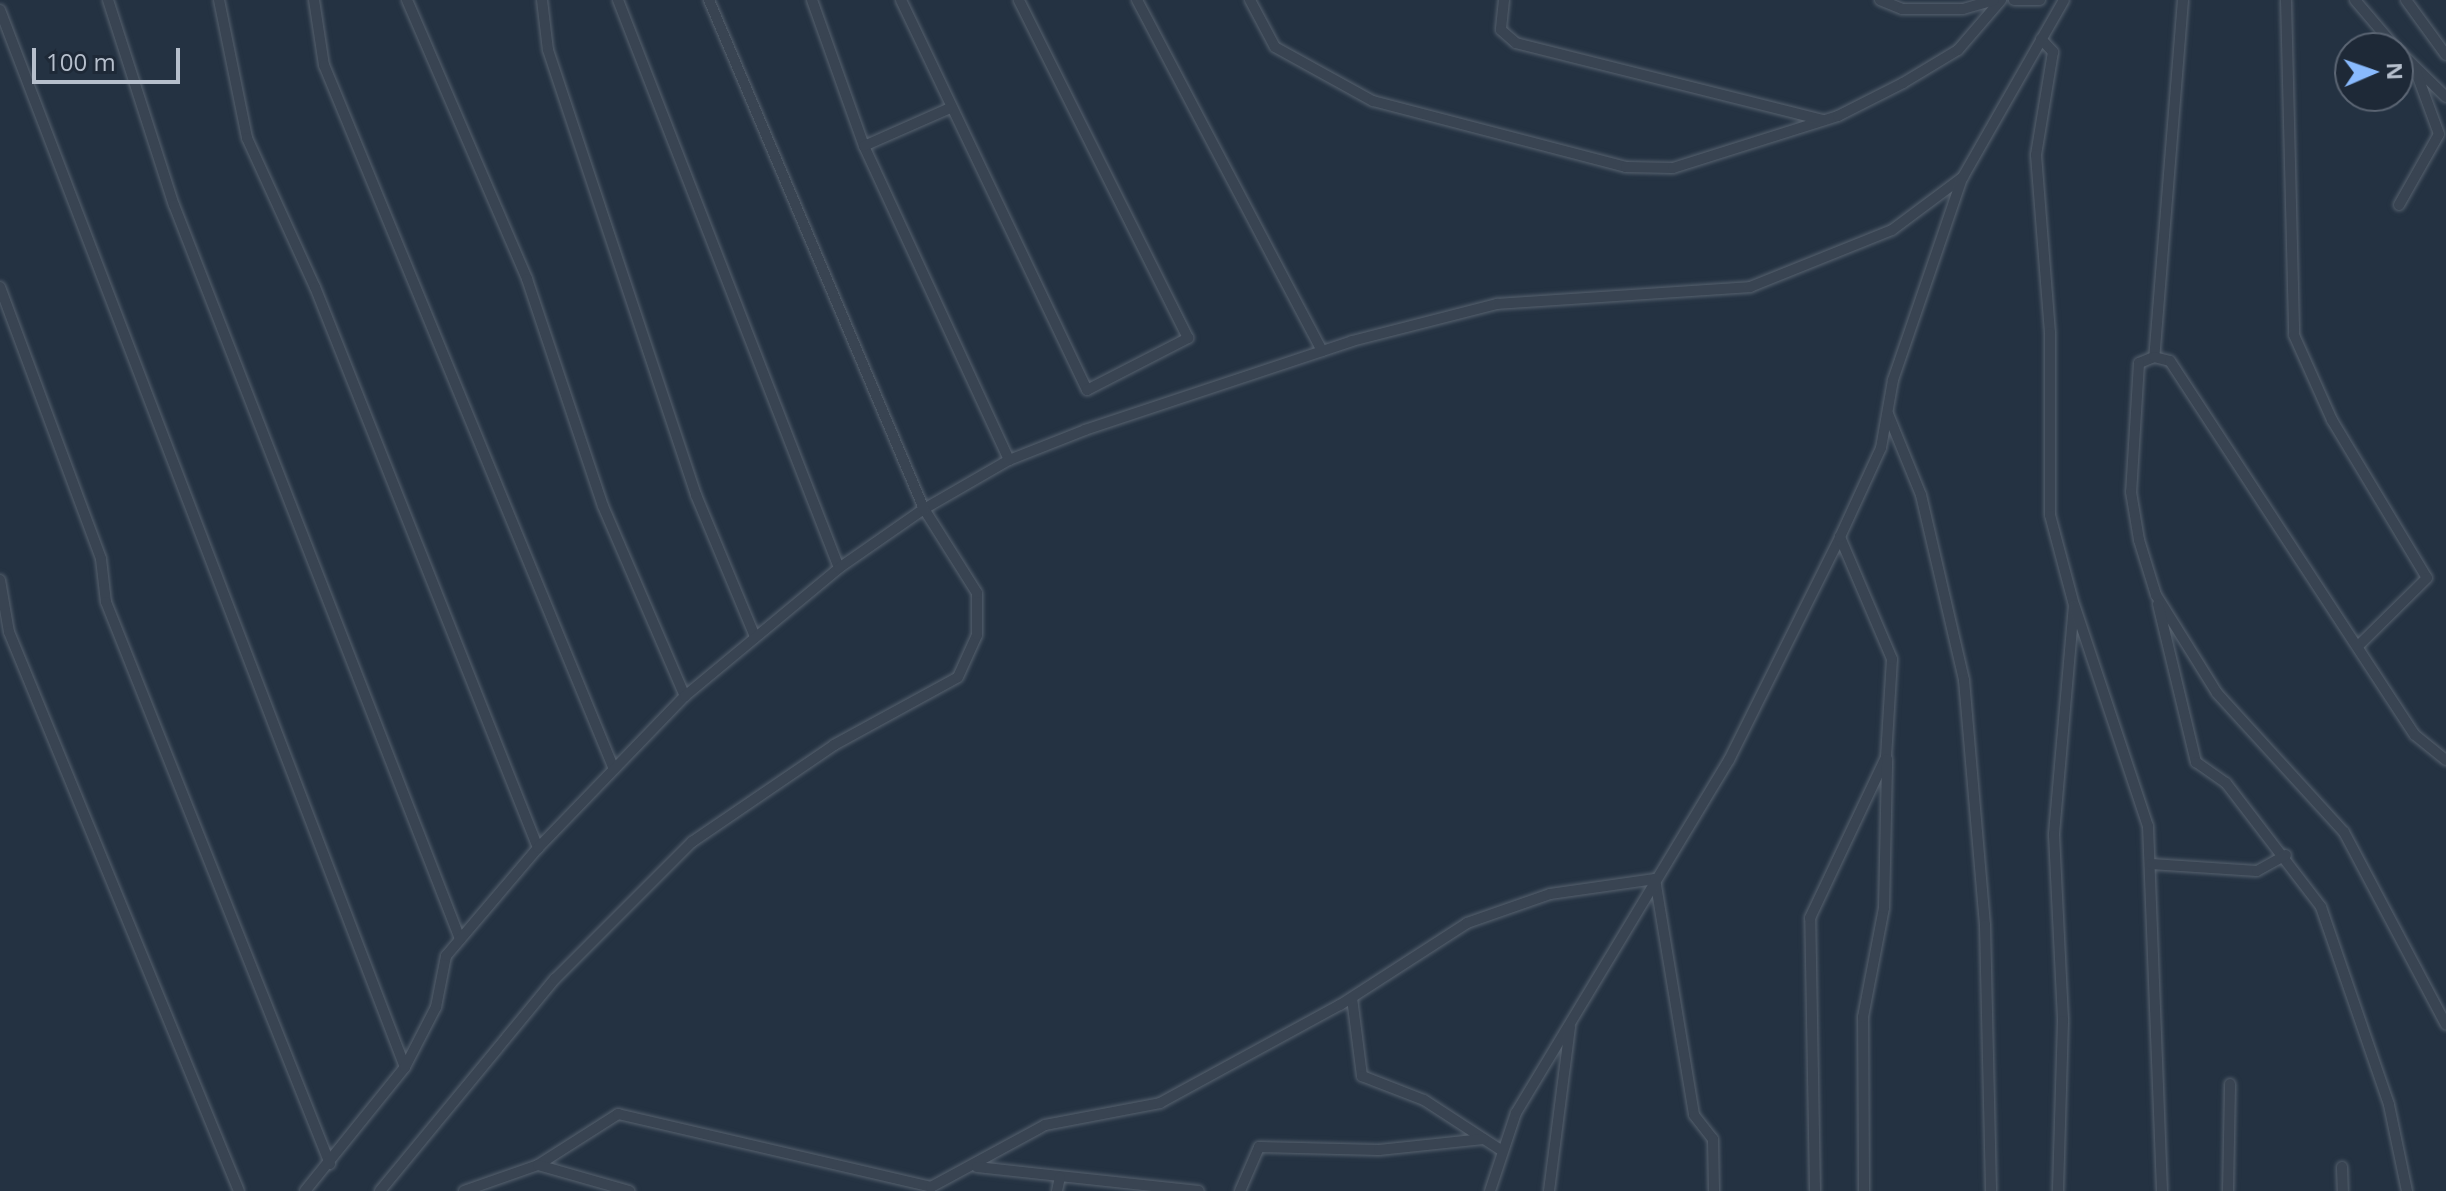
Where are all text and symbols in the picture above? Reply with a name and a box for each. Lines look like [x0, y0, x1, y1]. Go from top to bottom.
scale bar [36, 32, 184, 82]
north arrow [2334, 32, 2414, 112]
text: 100 m [46, 45, 116, 78]
text: N [2381, 62, 2411, 81]

